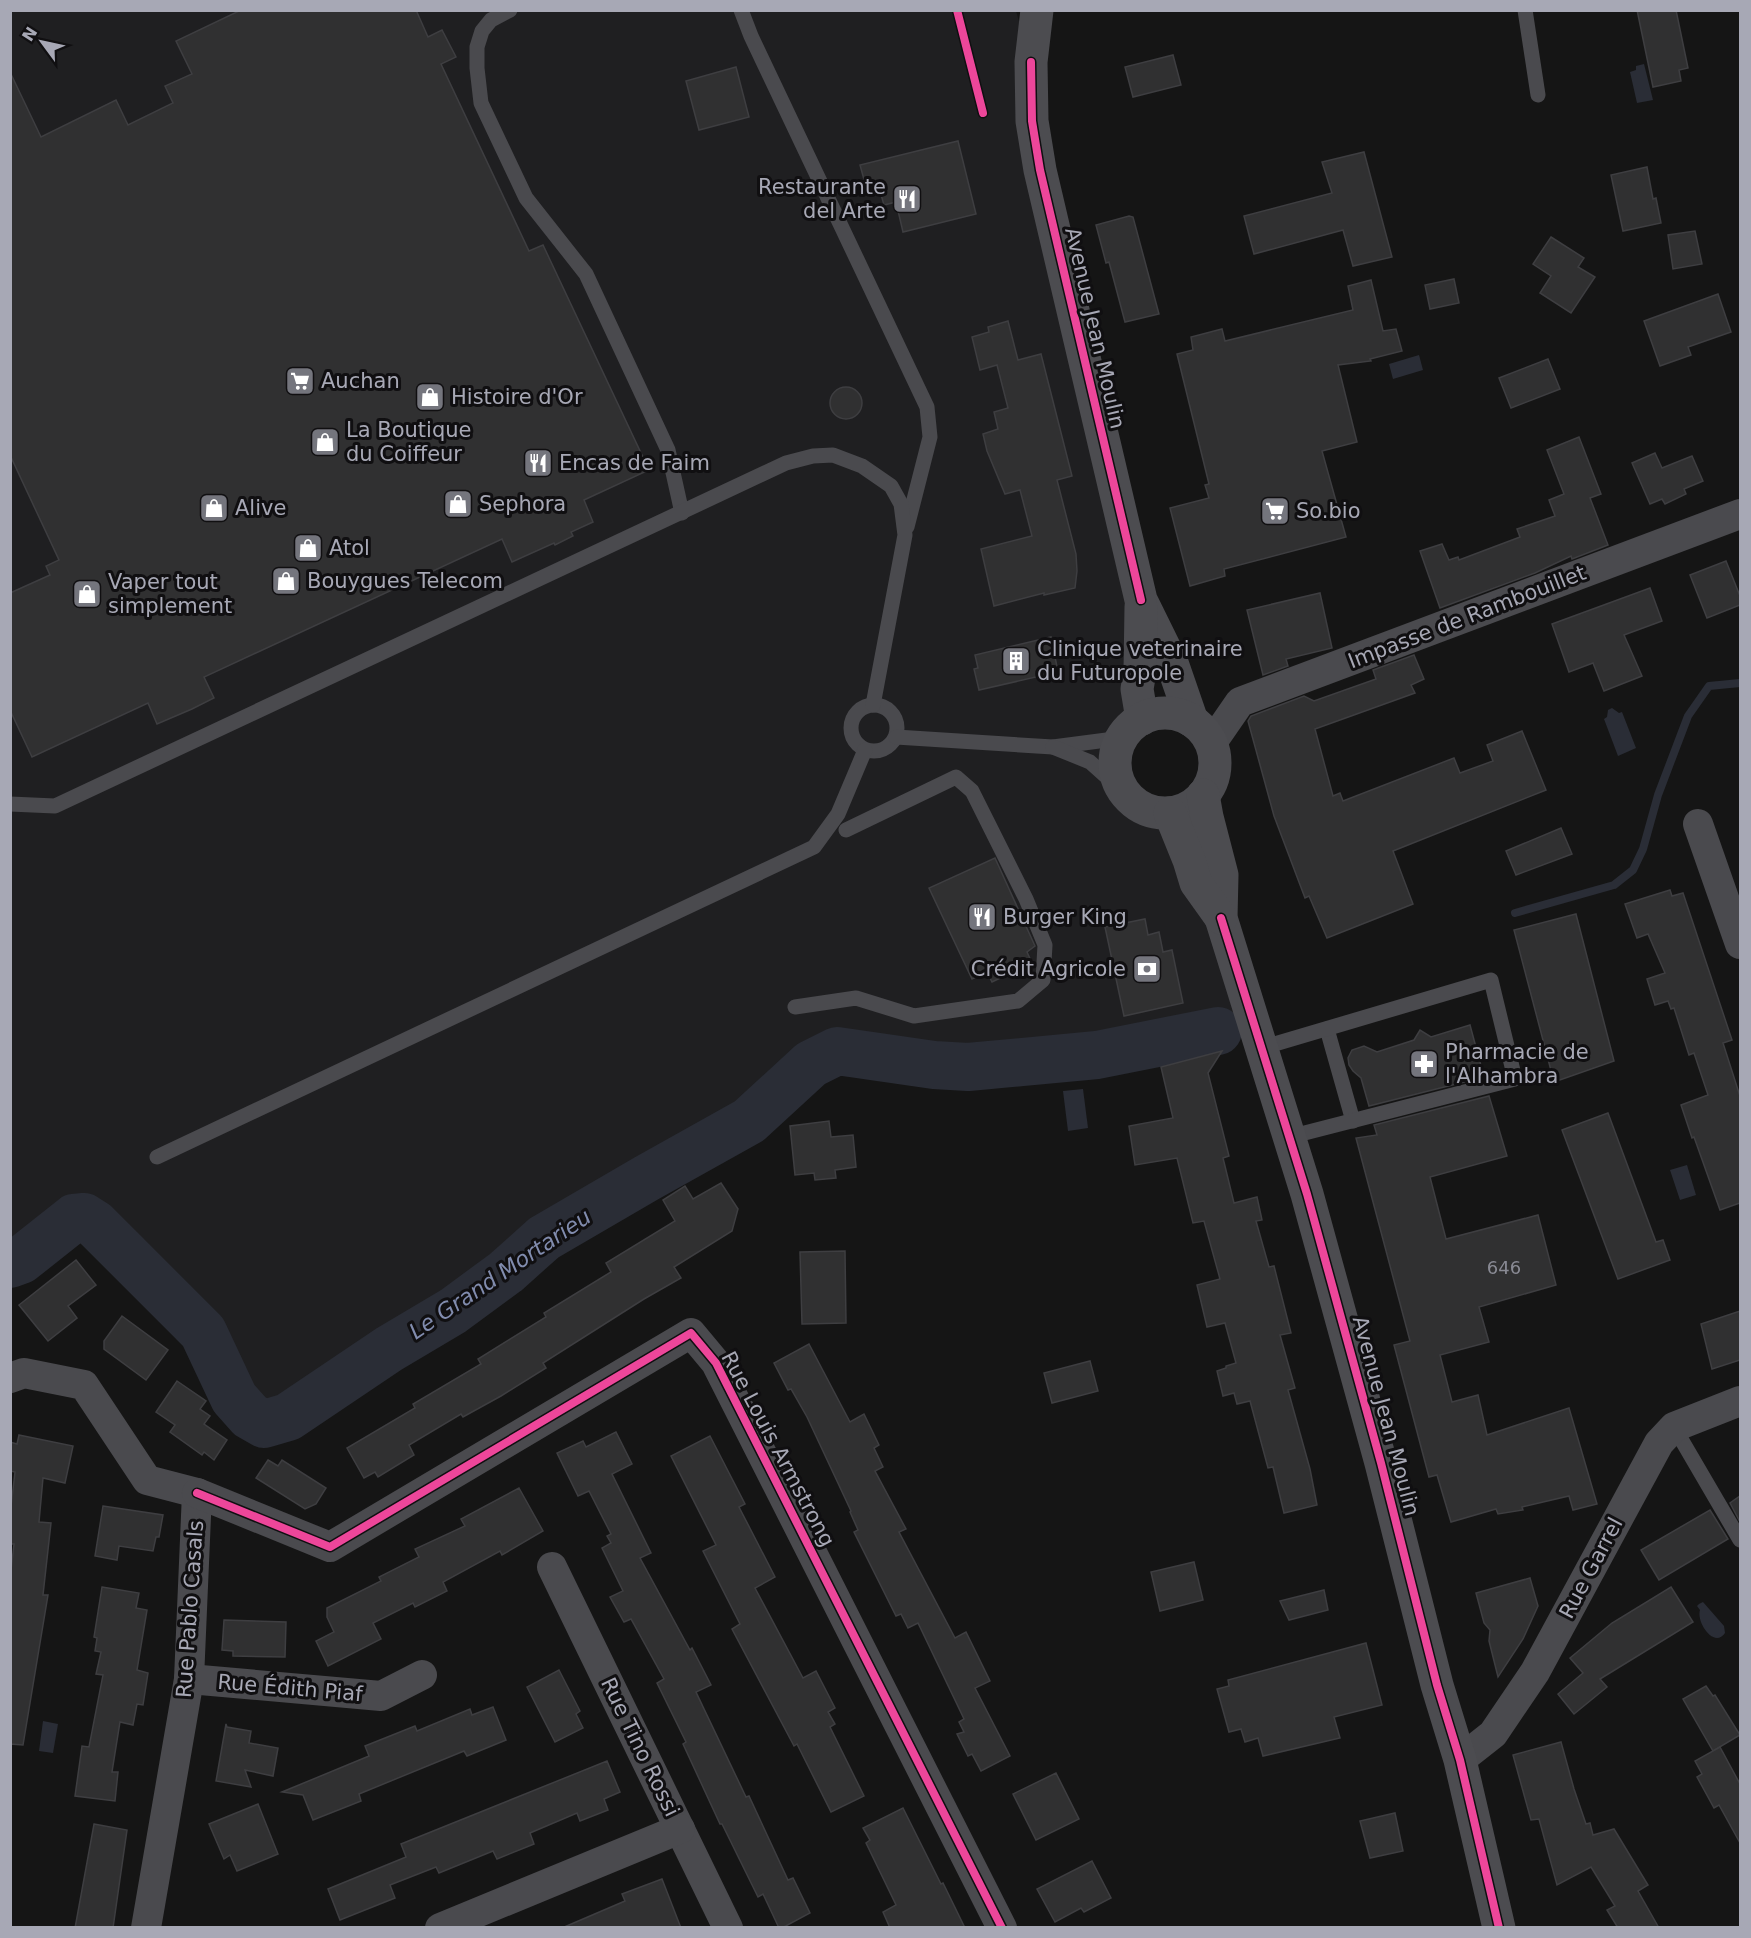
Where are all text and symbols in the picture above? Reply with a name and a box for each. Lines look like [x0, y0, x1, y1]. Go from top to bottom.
north arrow [12, 12, 72, 72]
text: N [18, 23, 41, 45]
place label: Restaurante del Arte [758, 175, 886, 223]
restaurant icon: Restaurante del Arte [891, 183, 923, 215]
street label: Avenue Jean Moulin [1060, 225, 1130, 431]
supermarket icon: Auchan [284, 365, 316, 397]
place label: Auchan [321, 369, 400, 393]
shop icon: Histoire d'Or [414, 381, 446, 413]
place label: Histoire d'Or [451, 385, 583, 409]
place label: La Boutique du Coiffeur [346, 418, 471, 466]
shop icon: La Boutique du Coiffeur [309, 426, 341, 458]
restaurant icon: Encas de Faim [522, 447, 554, 479]
place label: Encas de Faim [559, 451, 710, 475]
shop icon: Sephora [442, 488, 474, 520]
shop icon: Alive [198, 492, 230, 524]
place label: Sephora [479, 492, 566, 516]
supermarket icon: So.bio [1259, 495, 1291, 527]
place label: Alive [235, 496, 286, 520]
place label: So.bio [1296, 499, 1361, 523]
shop icon: Atol [292, 532, 324, 564]
place label: Atol [329, 536, 370, 560]
street label: Impasse de Rambouillet [1345, 560, 1589, 674]
shop icon: Bouygues Telecom [270, 565, 302, 597]
place label: Bouygues Telecom [307, 569, 503, 593]
place label: Vaper tout simplement [108, 570, 232, 618]
shop icon: Vaper tout simplement [71, 578, 103, 610]
place label: Clinique veterinaire du Futuropole [1037, 637, 1243, 685]
building icon: Clinique veterinaire du Futuropole [1000, 645, 1032, 677]
restaurant icon: Burger King [966, 901, 998, 933]
place label: Burger King [1003, 905, 1127, 929]
bank icon: Crédit Agricole [1131, 953, 1163, 985]
place label: Crédit Agricole [971, 957, 1126, 981]
place label: Pharmacie de l'Alhambra [1445, 1040, 1589, 1088]
pharmacy icon: Pharmacie de l'Alhambra [1408, 1048, 1440, 1080]
water label: Le Grand Mortarieu [405, 1204, 595, 1344]
house number: 646 [1487, 1257, 1521, 1278]
street label: Avenue Jean Moulin [1348, 1313, 1424, 1519]
street label: Rue Louis Armstrong [716, 1347, 840, 1551]
street label: Rue Garrel [1554, 1513, 1628, 1623]
street label: Rue Pablo Casals [172, 1519, 208, 1699]
street label: Rue Édith Piaf [216, 1669, 364, 1706]
street label: Rue Tino Rossi [596, 1674, 684, 1820]

